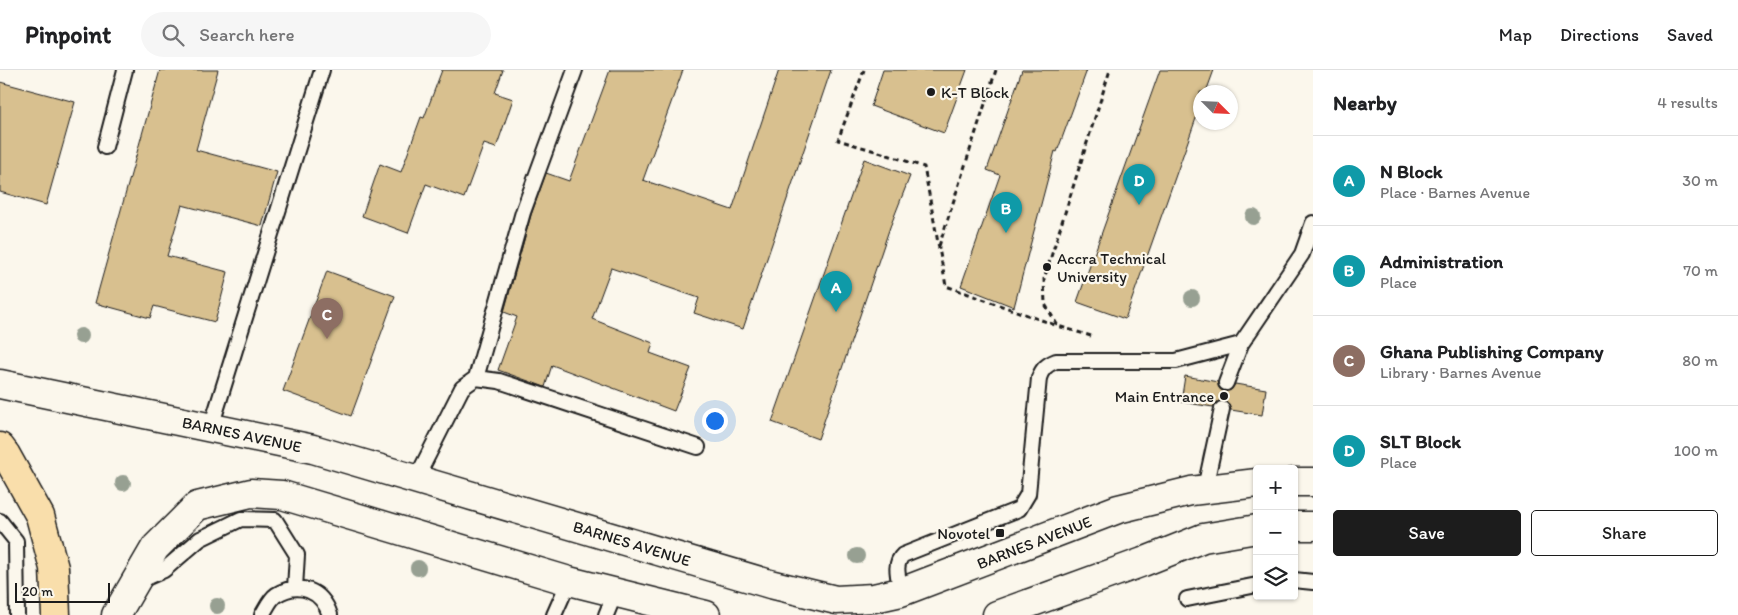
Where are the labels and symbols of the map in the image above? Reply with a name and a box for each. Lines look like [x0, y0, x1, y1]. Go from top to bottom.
place label: K-T Block [941, 83, 1010, 102]
north arrow [1193, 85, 1238, 130]
marker: K-T Block [925, 86, 937, 98]
pin: D [1123, 164, 1155, 205]
pin: B [990, 192, 1022, 233]
place label: Accra Technical University [1057, 249, 1167, 286]
marker: Accra Technical University [1041, 261, 1053, 273]
pin: A [820, 271, 852, 312]
pin: C [311, 298, 343, 339]
place label: Main Entrance [1115, 387, 1214, 406]
marker: Main Entrance [1218, 390, 1230, 402]
your location [702, 408, 728, 434]
street label: BARNES AVENUE [180, 413, 303, 456]
street label: BARNES AVENUE [974, 512, 1094, 573]
street label: BARNES AVENUE [571, 517, 693, 570]
place label: Novotel [937, 524, 990, 543]
marker: Novotel [994, 527, 1006, 539]
scale bar [15, 580, 110, 603]

